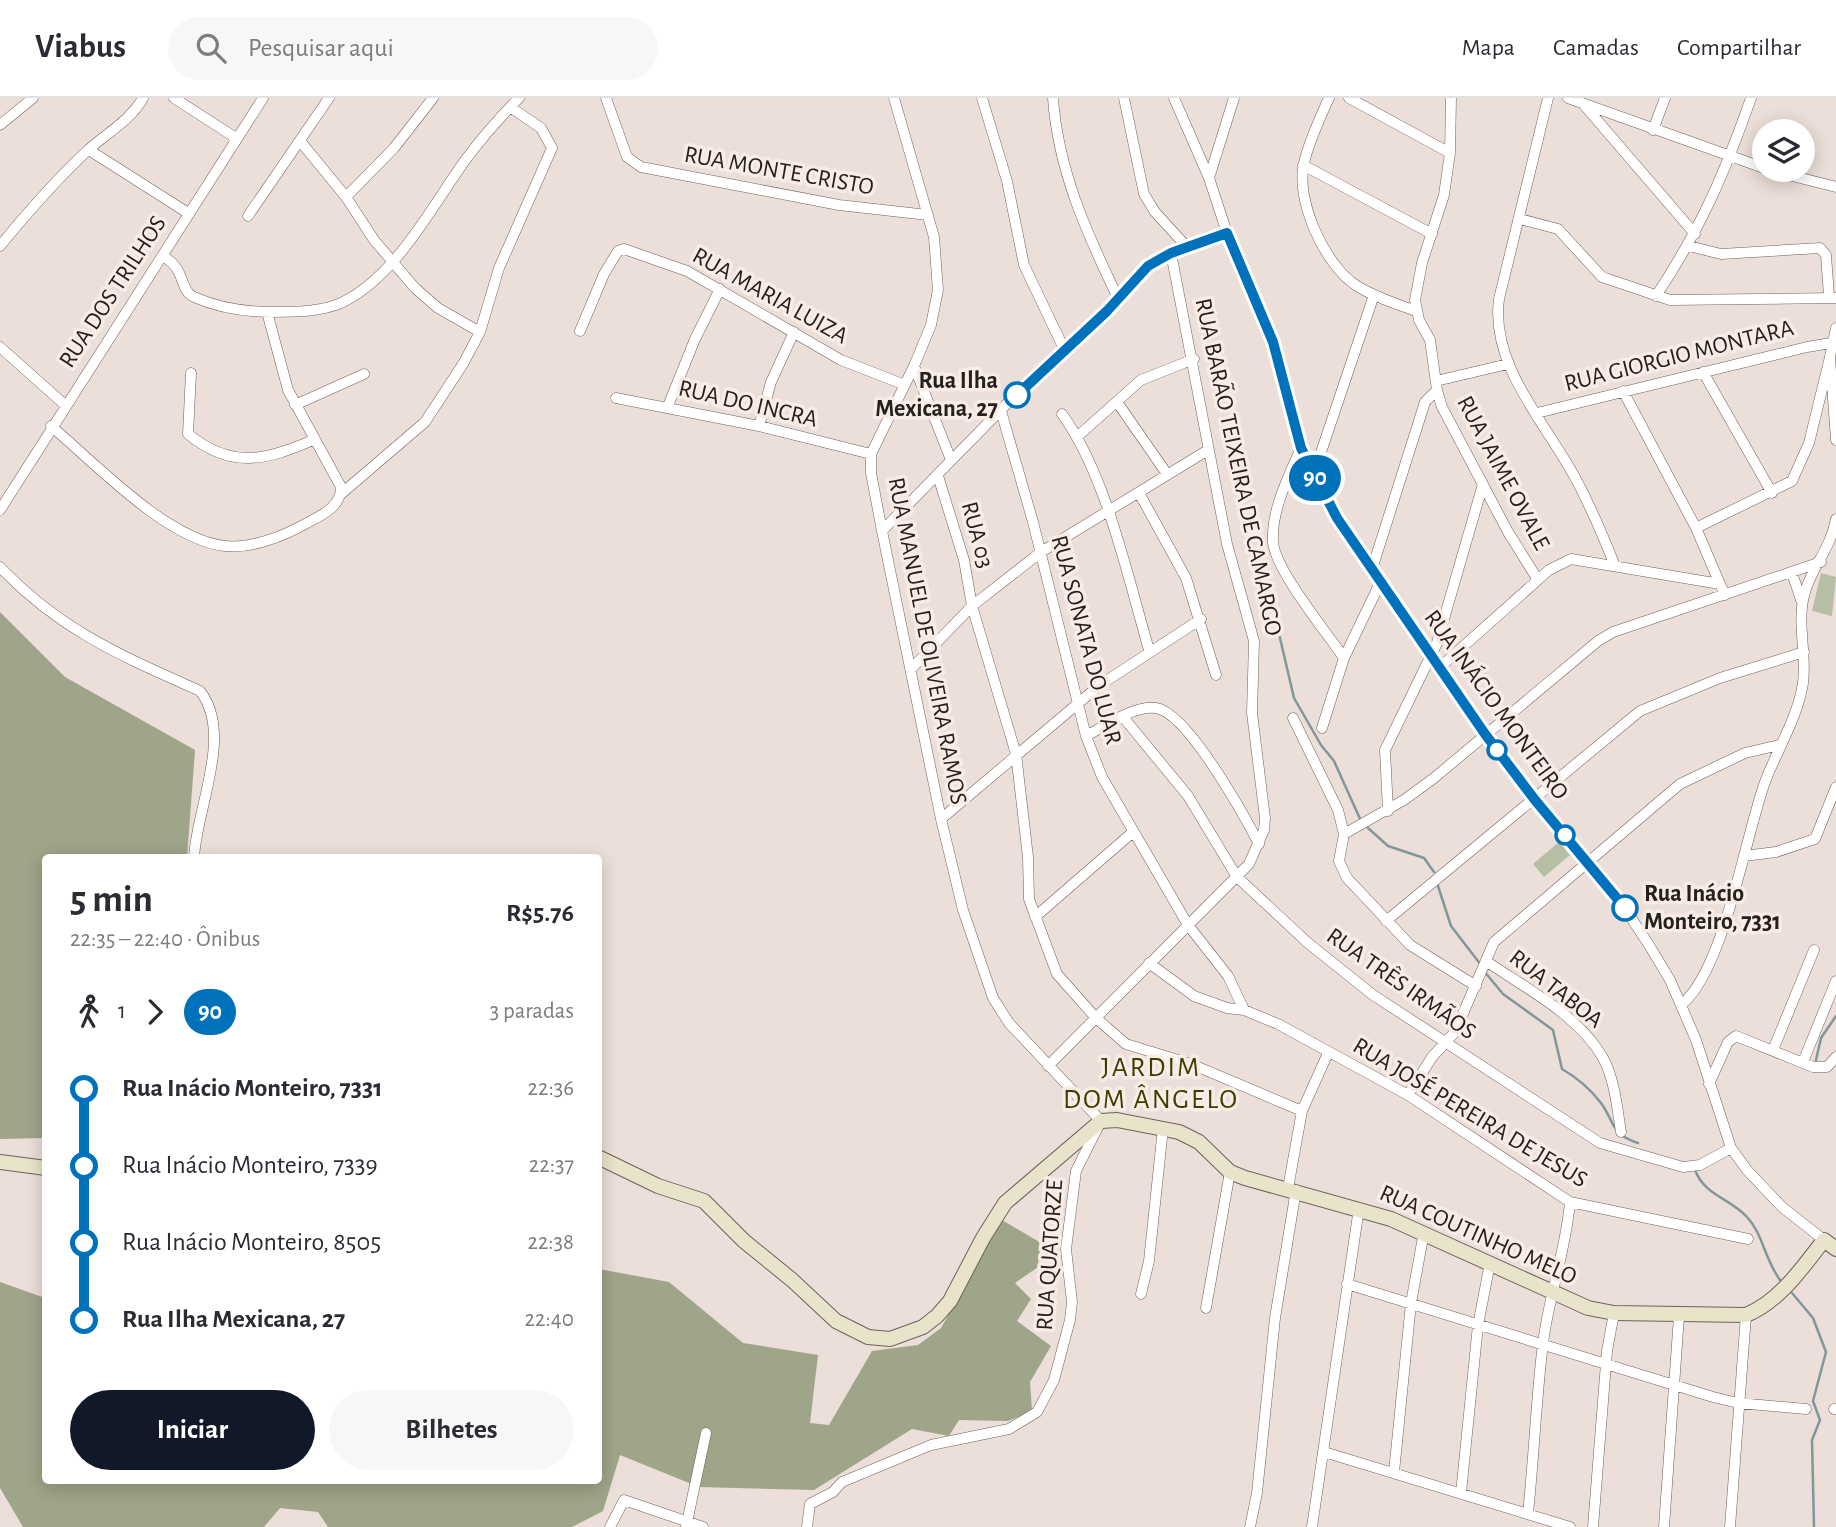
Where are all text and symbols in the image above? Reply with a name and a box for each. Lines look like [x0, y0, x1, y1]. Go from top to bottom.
search box [168, 17, 658, 80]
icon: search [192, 29, 230, 67]
text: Viabus [35, 31, 126, 64]
text: Pesquisar aqui [248, 35, 394, 61]
text: Mapa [1462, 36, 1515, 60]
text: Camadas [1553, 36, 1639, 60]
text: Compartilhar [1677, 36, 1801, 60]
map controls [1752, 119, 1815, 182]
button: layers [1752, 119, 1815, 182]
street label: RUA MONTE CRISTO [682, 143, 876, 199]
street label: RUA DOS TRILHOS [55, 212, 171, 372]
street label: RUA MARIA LUIZA [688, 243, 852, 349]
street label: RUA BARÃO TEIXEIRA DE CAMARGO [1190, 296, 1287, 638]
street label: RUA GIORGIO MONTARA [1562, 316, 1796, 396]
place label: Rua Ilha Mexicana, 27 [875, 369, 998, 421]
street label: RUA DO INCRA [676, 376, 820, 432]
marker: Rua Ilha Mexicana, 27 [1004, 382, 1030, 408]
street label: RUA JAIME OVALE [1452, 392, 1554, 554]
line badge: 90 [1284, 455, 1346, 501]
text: 90 [1303, 466, 1327, 490]
street label: RUA MANUEL DE OLIVEIRA RAMOS [883, 475, 971, 807]
street label: RUA 03 [957, 499, 997, 571]
street label: RUA SONATA DO LUAR [1047, 533, 1125, 747]
street label: RUA INÁCIO MONTEIRO [1419, 605, 1574, 804]
unlabelled marker [1487, 740, 1507, 760]
unlabelled marker [1555, 825, 1575, 845]
text: 5 min [70, 881, 153, 919]
place label: Rua Inácio Monteiro, 7331 [1644, 882, 1781, 934]
marker: Rua Inácio Monteiro, 7331 [1612, 895, 1638, 921]
text: R$5.76 [506, 900, 574, 926]
street label: RUA TRÊS IRMÃOS [1322, 922, 1481, 1044]
text: 22:35 – 22:40 · Ônibus [70, 928, 260, 951]
street label: RUA TABOA [1505, 945, 1607, 1033]
icon: walk [70, 993, 108, 1031]
icon: forward [136, 993, 174, 1031]
text: 1 [118, 1000, 126, 1023]
text: 90 [198, 1000, 222, 1024]
text: 3 paradas [490, 1000, 574, 1023]
street label: RUA JOSÉ PEREIRA DE JESUS [1349, 1032, 1592, 1192]
district label: JARDIM DOM ÂNGELO [1063, 1054, 1239, 1114]
text: Rua Inácio Monteiro, 7331 [122, 1075, 383, 1101]
text: 22:36 [528, 1077, 574, 1100]
text: Rua Inácio Monteiro, 7339 [122, 1152, 378, 1178]
text: 22:37 [529, 1154, 574, 1177]
street label: RUA QUATORZE [1033, 1178, 1067, 1331]
street label: RUA COUTINHO MELO [1376, 1181, 1580, 1289]
text: Rua Inácio Monteiro, 8505 [122, 1229, 381, 1255]
text: 22:38 [527, 1231, 574, 1254]
text: Rua Ilha Mexicana, 27 [122, 1306, 345, 1332]
text: 22:40 [525, 1308, 574, 1331]
button: Iniciar [70, 1390, 315, 1470]
button: Bilhetes [329, 1390, 574, 1470]

